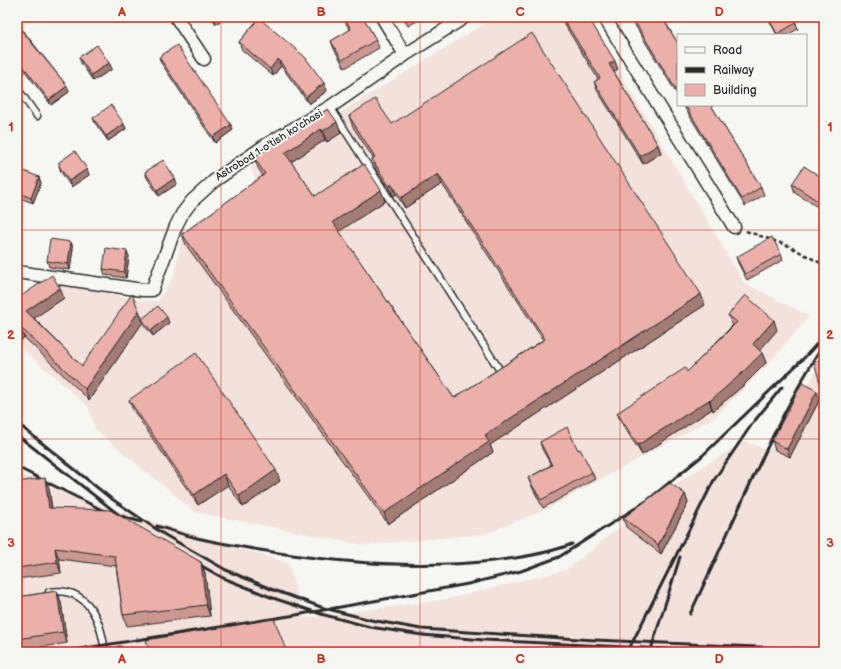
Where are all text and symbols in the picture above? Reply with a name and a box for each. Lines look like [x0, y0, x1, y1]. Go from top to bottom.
text: A [117, 4, 126, 20]
text: B [316, 4, 326, 20]
text: C [515, 4, 525, 20]
text: D [714, 4, 724, 20]
legend [677, 34, 807, 106]
text: Road [713, 43, 742, 58]
text: Railway [713, 63, 755, 78]
text: Building [713, 83, 757, 98]
street label: Astrobod 1-o'tish ko'chasi [213, 107, 325, 183]
text: 1 [8, 119, 14, 135]
text: 1 [827, 119, 833, 135]
text: 2 [7, 327, 15, 343]
text: 2 [826, 327, 834, 343]
text: 3 [7, 535, 15, 551]
text: 3 [826, 535, 834, 551]
text: A [117, 651, 126, 667]
text: B [316, 651, 326, 667]
text: C [515, 651, 525, 667]
text: D [714, 651, 724, 667]

